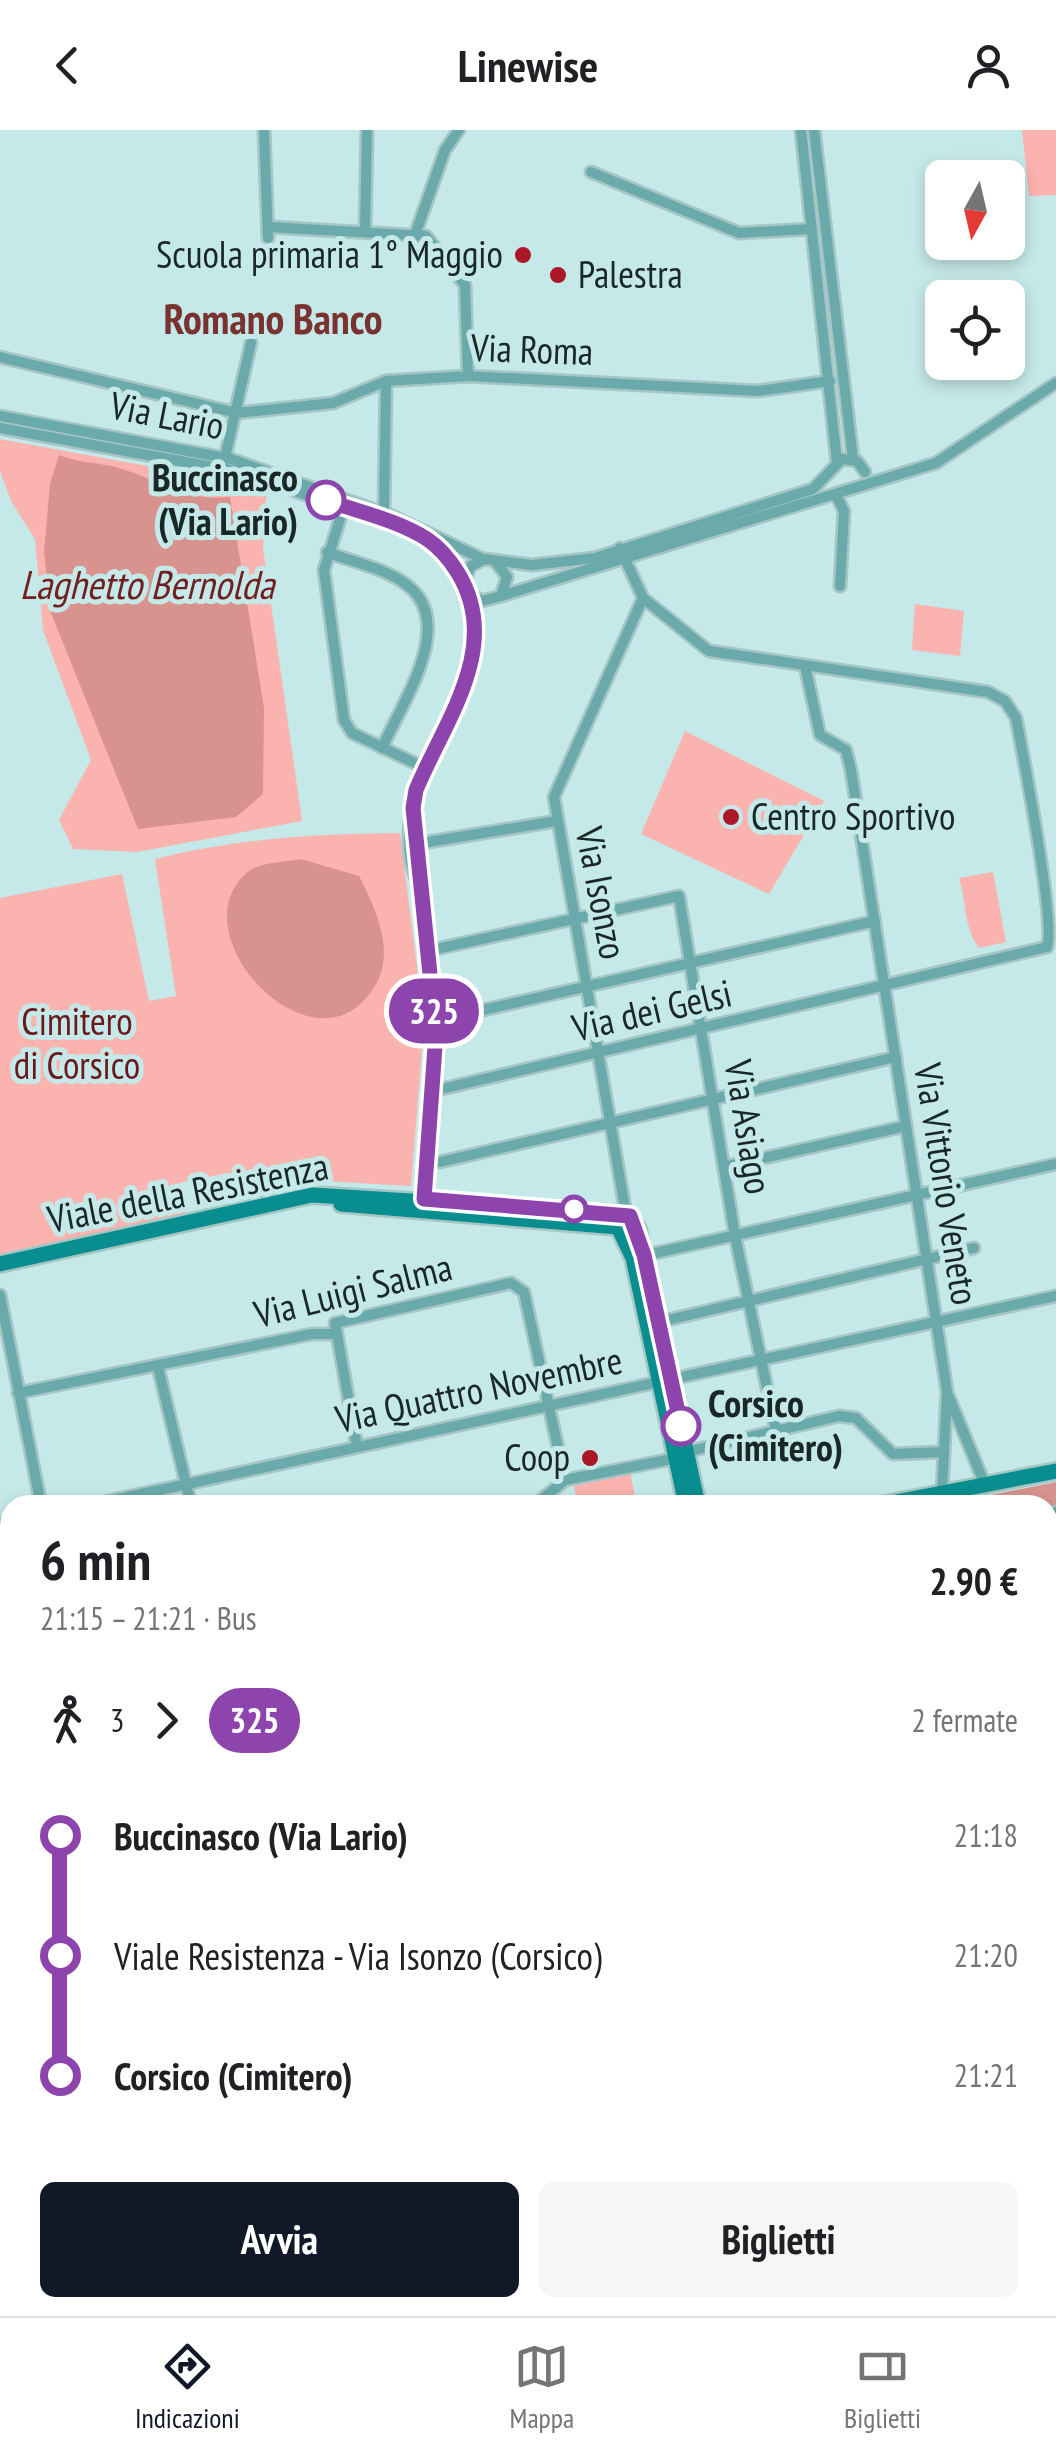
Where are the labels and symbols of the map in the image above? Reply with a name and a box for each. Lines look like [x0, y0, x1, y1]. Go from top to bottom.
north arrow [925, 160, 1025, 260]
place label: Scuola primaria 1° Maggio [156, 229, 503, 278]
marker: Scuola primaria 1° Maggio [512, 244, 534, 266]
place label: Palestra [578, 249, 683, 298]
marker: Palestra [547, 264, 569, 286]
district label: Romano Banco [163, 291, 383, 346]
street label: Via Roma [469, 322, 594, 375]
street label: Via Lario [105, 379, 228, 450]
place label: Buccinasco (Via Lario) [152, 452, 298, 545]
marker: Buccinasco (Via Lario) [307, 481, 345, 519]
water label: Laghetto Bernolda [20, 558, 276, 610]
place label: Centro Sportivo [751, 791, 955, 840]
marker: Centro Sportivo [720, 806, 742, 828]
street label: Via Isonzo [565, 822, 639, 963]
street label: Via dei Gelsi [566, 967, 736, 1052]
line badge: 325 [376, 978, 492, 1044]
park label: Cimitero di Corsico [14, 996, 140, 1089]
street label: Via Asiago [715, 1055, 784, 1197]
street label: Via Vittorio Veneto [904, 1059, 991, 1308]
street label: Viale della Resistenza [42, 1140, 332, 1243]
unlabelled marker [561, 1196, 587, 1222]
street label: Via Luigi Salma [248, 1241, 457, 1338]
street label: Via Quattro Novembre [330, 1334, 626, 1443]
place label: Corsico (Cimitero) [708, 1378, 843, 1471]
marker: Corsico (Cimitero) [662, 1407, 700, 1445]
place label: Coop [504, 1432, 570, 1481]
marker: Coop [579, 1447, 601, 1469]

